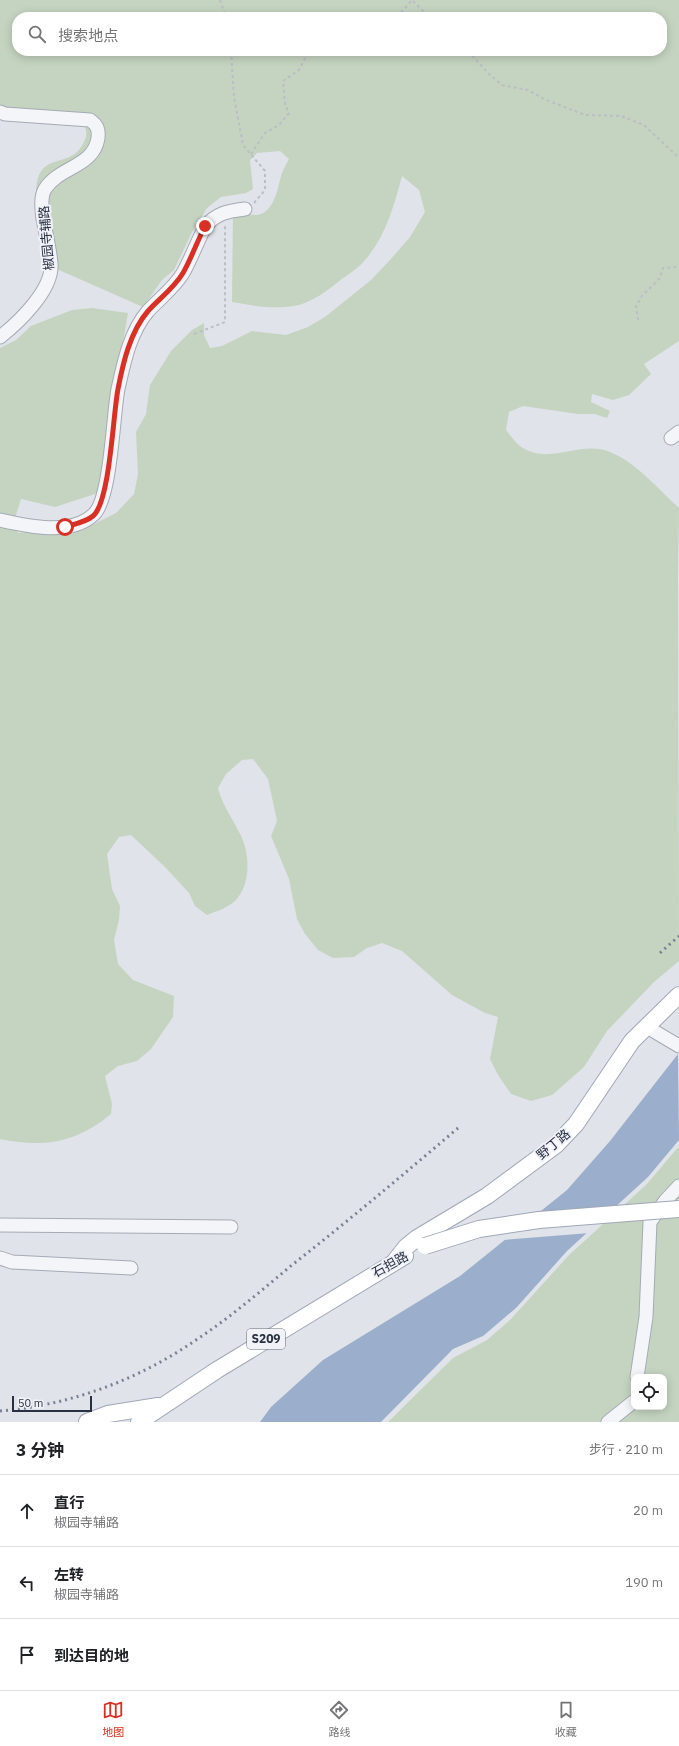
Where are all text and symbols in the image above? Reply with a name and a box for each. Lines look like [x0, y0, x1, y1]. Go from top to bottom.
search box [12, 12, 667, 56]
icon: search [26, 23, 48, 45]
text: 搜索地点 [58, 26, 118, 45]
street label: 椒园寺辅路 [35, 205, 58, 271]
route end [196, 217, 214, 235]
route start [56, 518, 74, 536]
street label: 野丁路 [533, 1125, 574, 1163]
street label: 石担路 [369, 1248, 411, 1281]
road number: S209 [247, 1329, 285, 1349]
map controls [631, 1374, 667, 1410]
button: locate [631, 1374, 667, 1410]
scale bar [12, 1394, 92, 1413]
text: 50 m [18, 1396, 43, 1410]
text: 3 分钟 [16, 1439, 64, 1461]
text: 步行 · 210 m [589, 1441, 663, 1458]
text: 直行 [54, 1493, 84, 1512]
icon: ahead [16, 1500, 38, 1522]
text: 20 m [633, 1502, 663, 1519]
text: 椒园寺辅路 [54, 1514, 119, 1531]
text: 左转 [54, 1565, 84, 1584]
icon: left [16, 1572, 38, 1594]
text: 190 m [625, 1574, 663, 1591]
text: 椒园寺辅路 [54, 1586, 119, 1603]
icon: arrive [16, 1644, 38, 1666]
text: 到达目的地 [54, 1646, 129, 1665]
tab: 地图 [102, 1699, 124, 1739]
tab: 路线 [328, 1699, 350, 1739]
tab: 收藏 [555, 1699, 577, 1739]

